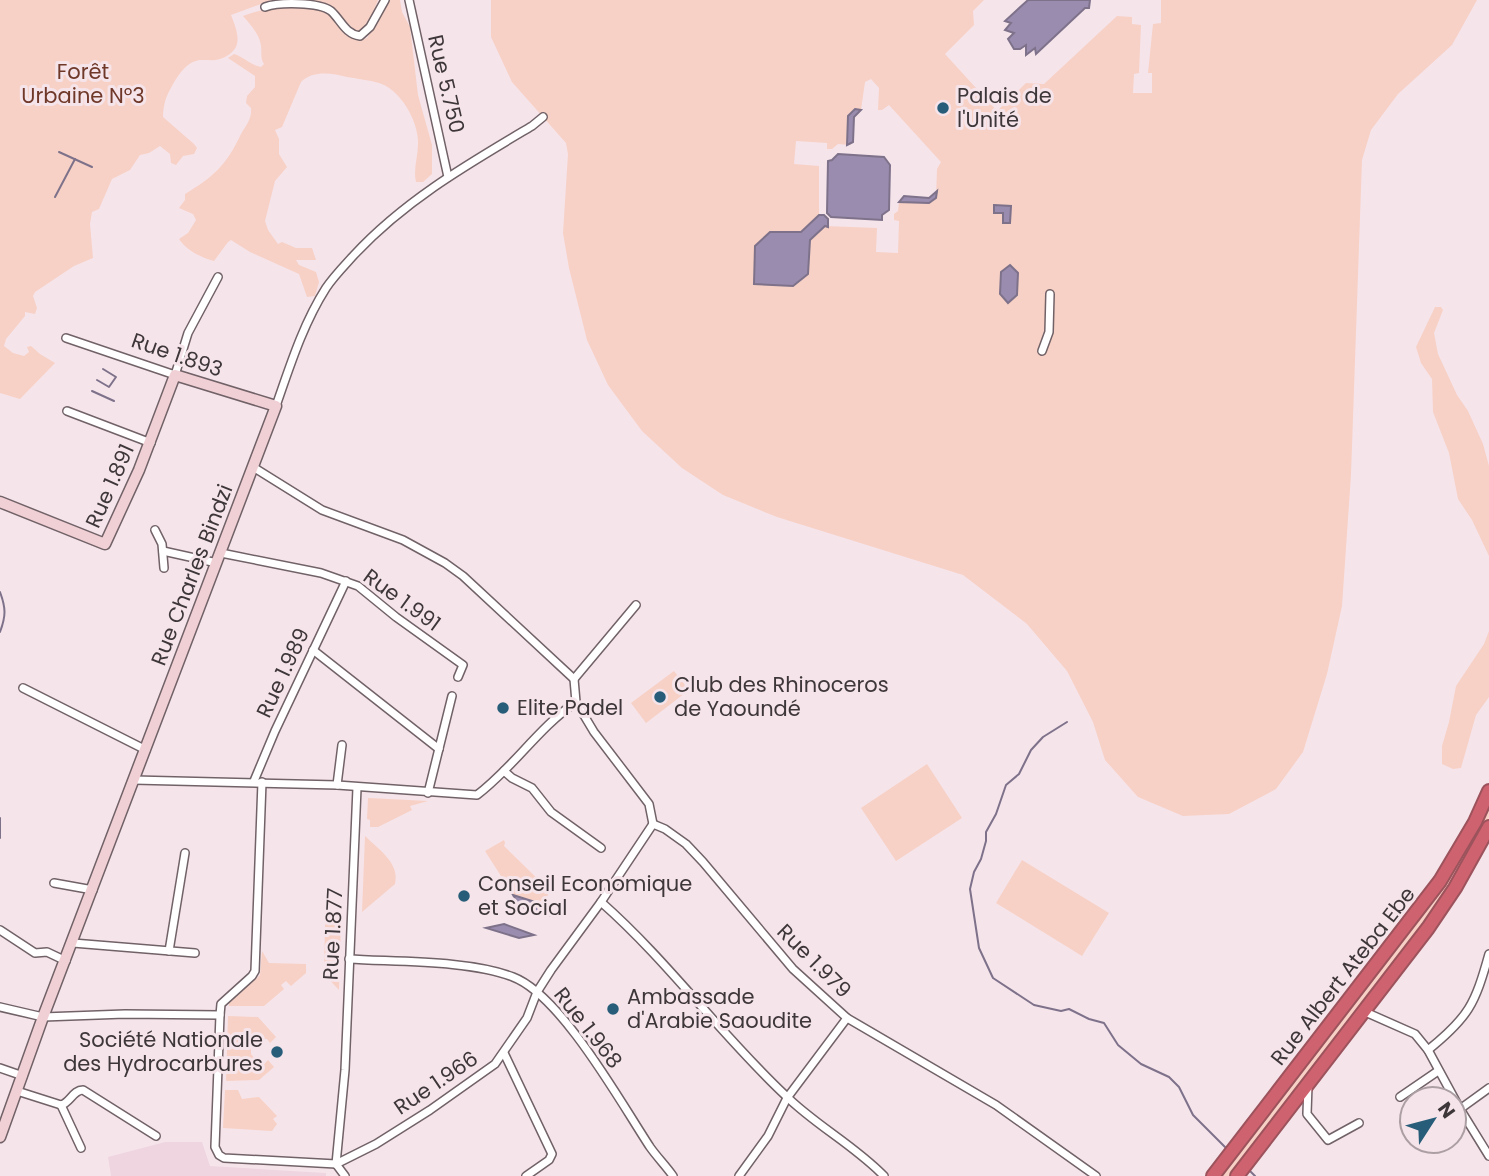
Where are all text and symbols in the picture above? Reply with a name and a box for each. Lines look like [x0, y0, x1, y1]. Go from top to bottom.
street label: Rue 5.750 [421, 32, 472, 136]
park label: Forêt Urbaine N°3 [21, 57, 145, 110]
place label: Palais de l'Unité [957, 81, 1052, 134]
marker: Palais de l'Unité [935, 100, 951, 116]
street label: Rue 1.893 [128, 325, 227, 384]
street label: Rue 1.891 [78, 439, 141, 532]
street label: Rue Charles Bindzi [144, 480, 239, 669]
street label: Rue 1.991 [358, 562, 447, 638]
street label: Rue 1.989 [249, 623, 316, 722]
place label: Club des Rhinoceros de Yaoundé [674, 670, 889, 723]
marker: Club des Rhinoceros de Yaoundé [652, 689, 668, 705]
place label: Elite Padel [517, 693, 623, 722]
marker: Elite Padel [495, 700, 511, 716]
place label: Conseil Economique et Social [478, 869, 692, 922]
street label: Rue Albert Ateba Ebe [1264, 880, 1422, 1071]
street label: Rue 1.877 [316, 887, 349, 981]
marker: Conseil Economique et Social [456, 888, 472, 904]
street label: Rue 1.979 [771, 917, 858, 1004]
street label: Rue 1.968 [547, 981, 629, 1074]
place label: Ambassade d'Arabie Saoudite [627, 982, 812, 1035]
marker: Ambassade d'Arabie Saoudite [605, 1001, 621, 1017]
place label: Société Nationale des Hydrocarbures [63, 1025, 263, 1078]
marker: Société Nationale des Hydrocarbures [269, 1044, 285, 1060]
street label: Rue 1.966 [388, 1044, 484, 1121]
north arrow [1398, 1085, 1468, 1155]
text: N [1431, 1097, 1461, 1124]

